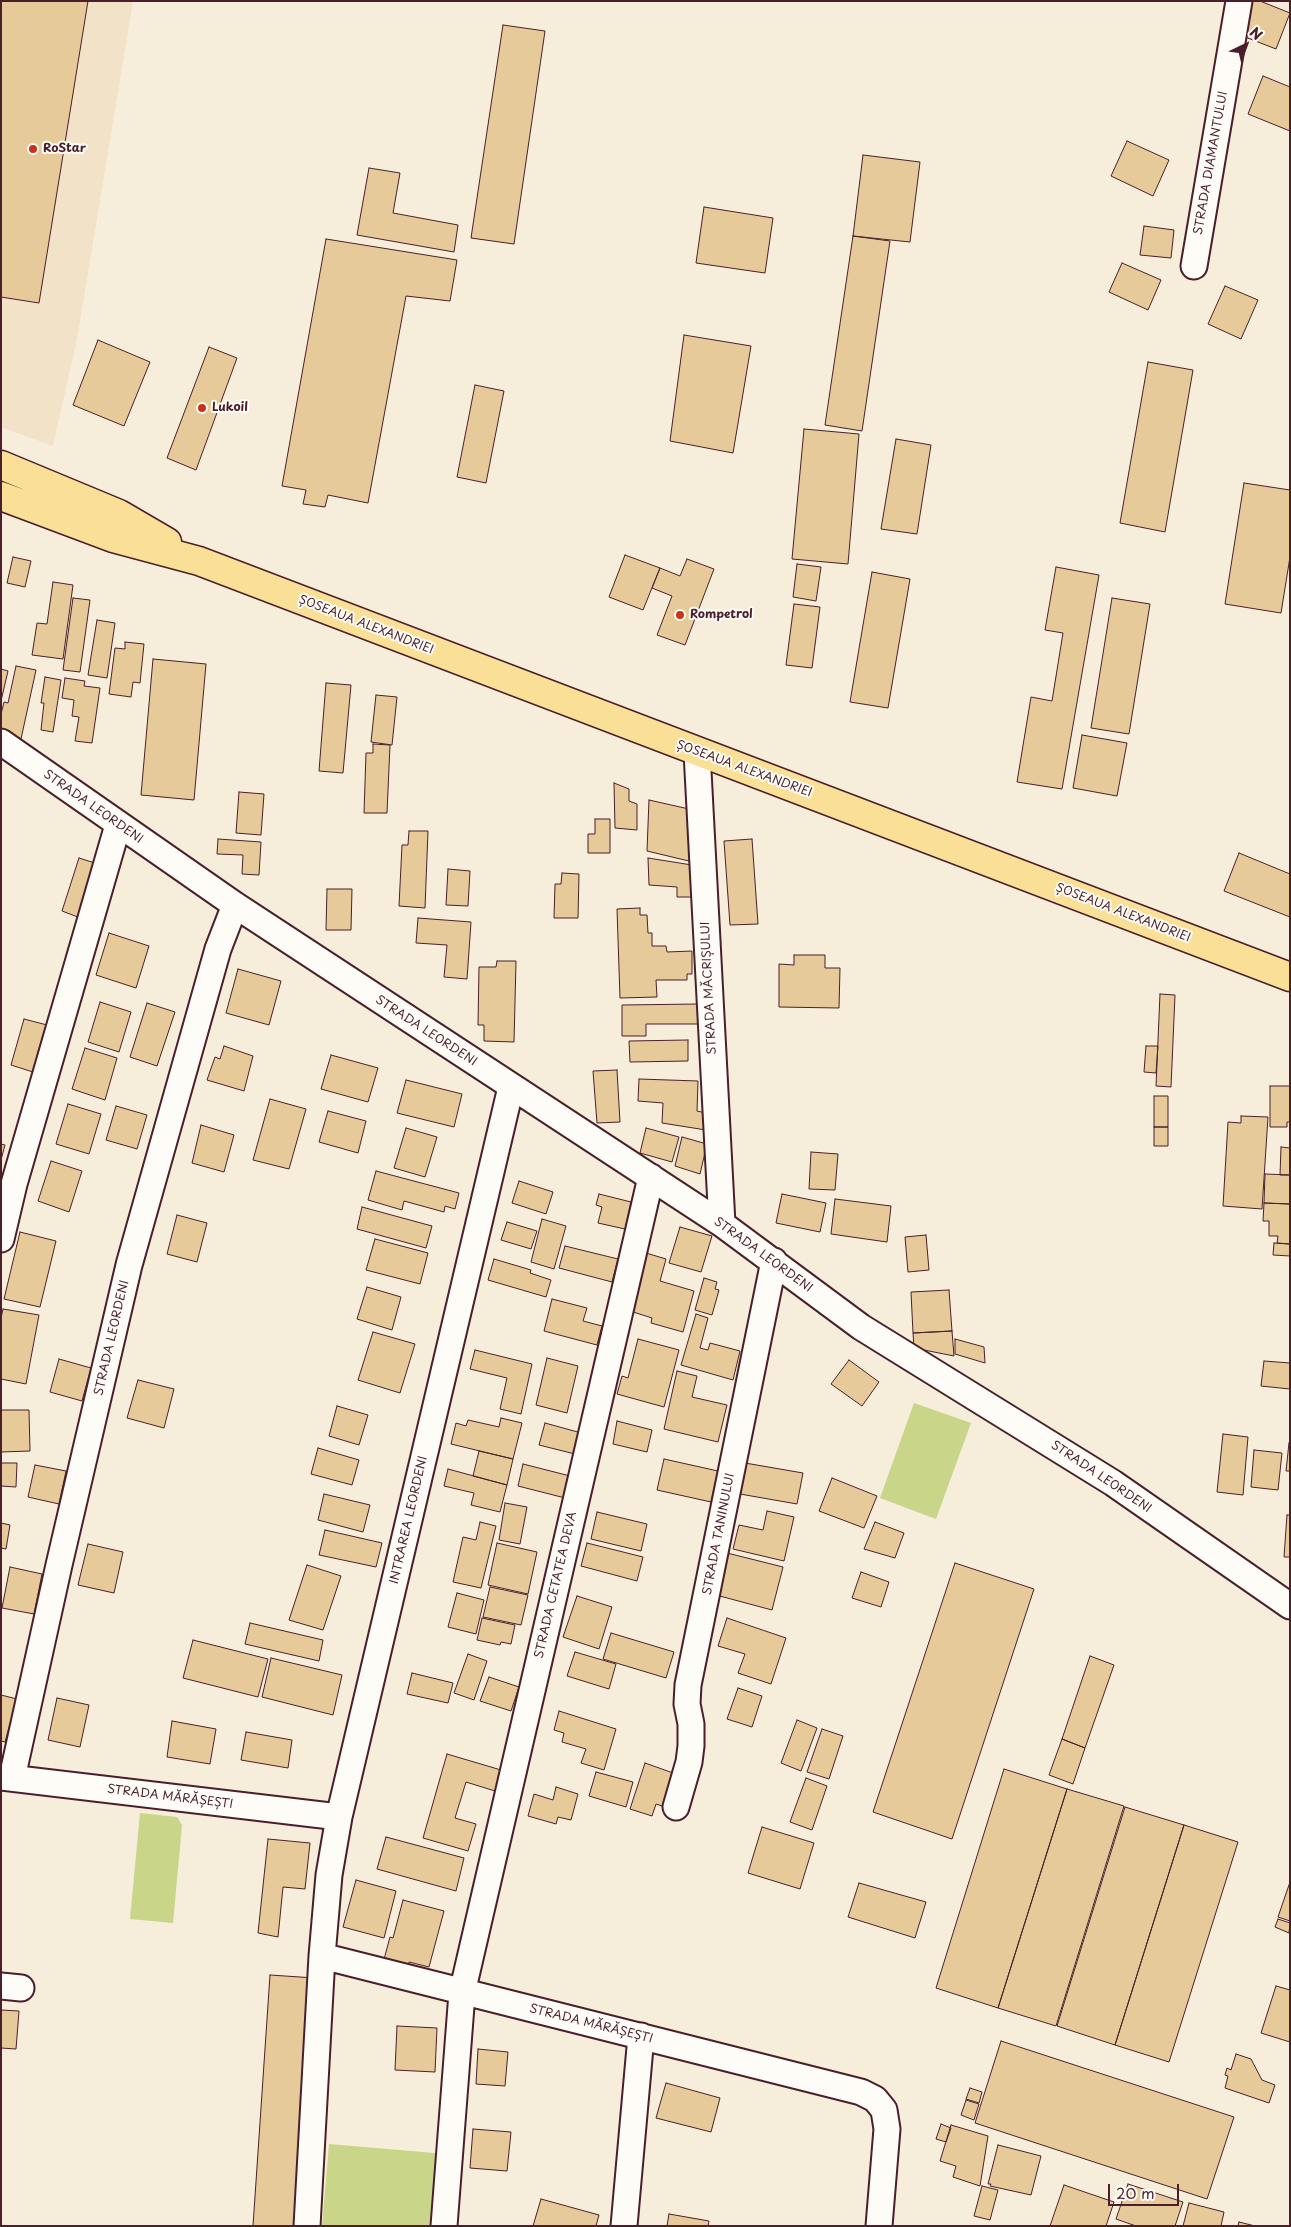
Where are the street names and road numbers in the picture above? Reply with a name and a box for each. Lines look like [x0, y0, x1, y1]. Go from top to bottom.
street label: STRADA DIAMANTULUI [1191, 90, 1231, 236]
street label: ȘOSEAUA ALEXANDRIEI [297, 593, 435, 657]
street label: ȘOSEAUA ALEXANDRIEI [674, 738, 814, 800]
street label: STRADA LEORDENI [40, 767, 146, 847]
street label: ȘOSEAUA ALEXANDRIEI [1054, 881, 1192, 945]
street label: STRADA MĂCRIȘULUI [698, 921, 720, 1055]
street label: STRADA LEORDENI [373, 993, 479, 1069]
street label: STRADA LEORDENI [711, 1214, 815, 1296]
street label: STRADA LEORDENI [92, 1279, 132, 1397]
street label: STRADA LEORDENI [1048, 1438, 1154, 1516]
street label: INTRAREA LEORDENI [387, 1455, 431, 1585]
street label: STRADA TANINULUI [700, 1472, 738, 1596]
street label: STRADA CETATEA DEVA [532, 1510, 580, 1660]
street label: STRADA MĂRĂȘEȘTI [106, 1782, 234, 1812]
street label: STRADA MĂRĂȘEȘTI [528, 2002, 654, 2046]

